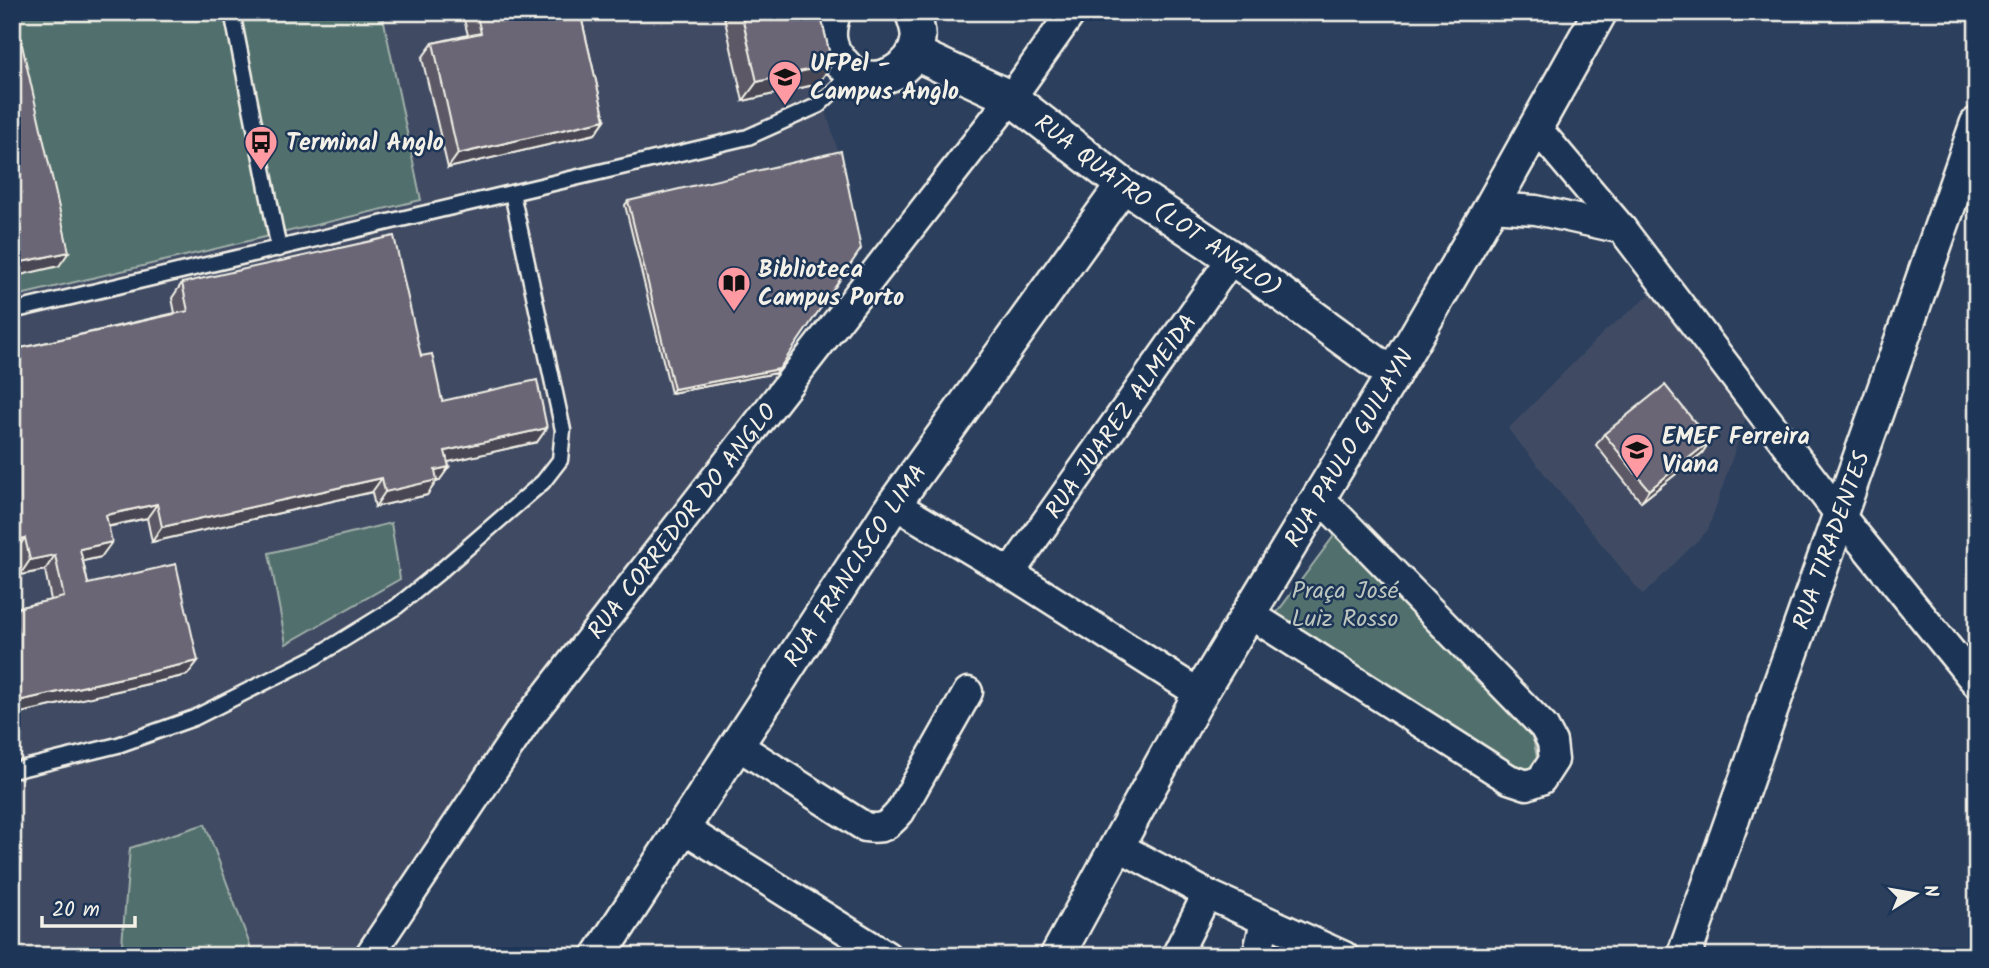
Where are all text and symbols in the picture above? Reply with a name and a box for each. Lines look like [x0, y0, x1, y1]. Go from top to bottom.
place label: UFPel - Campus Anglo [810, 45, 959, 112]
school or university icon: UFPel - Campus Anglo [766, 58, 804, 107]
street label: RUA QUATRO (LOT ANGLO) [1025, 105, 1289, 308]
bus stop icon: Terminal Anglo [242, 123, 280, 172]
place label: Terminal Anglo [286, 124, 444, 163]
place label: Biblioteca Campus Porto [758, 251, 904, 318]
library icon: Biblioteca Campus Porto [715, 264, 753, 313]
street label: RUA JUAREZ ALMEIDA [1036, 306, 1208, 528]
street label: RUA PAULO GUILAYN [1275, 342, 1425, 556]
street label: RUA CORREDOR DO ANGLO [578, 395, 788, 649]
place label: EMEF Ferreira Viana [1662, 418, 1810, 485]
school or university icon: EMEF Ferreira Viana [1618, 431, 1656, 480]
street label: RUA TIRADENTES [1783, 446, 1882, 635]
street label: RUA FRANCISCO LIMA [774, 456, 938, 676]
park label: Praça José Luiz Rosso [1292, 572, 1400, 639]
north arrow [1881, 860, 1951, 930]
text: N [1914, 882, 1946, 900]
scale bar [42, 884, 135, 928]
text: 20 m [52, 894, 100, 927]

